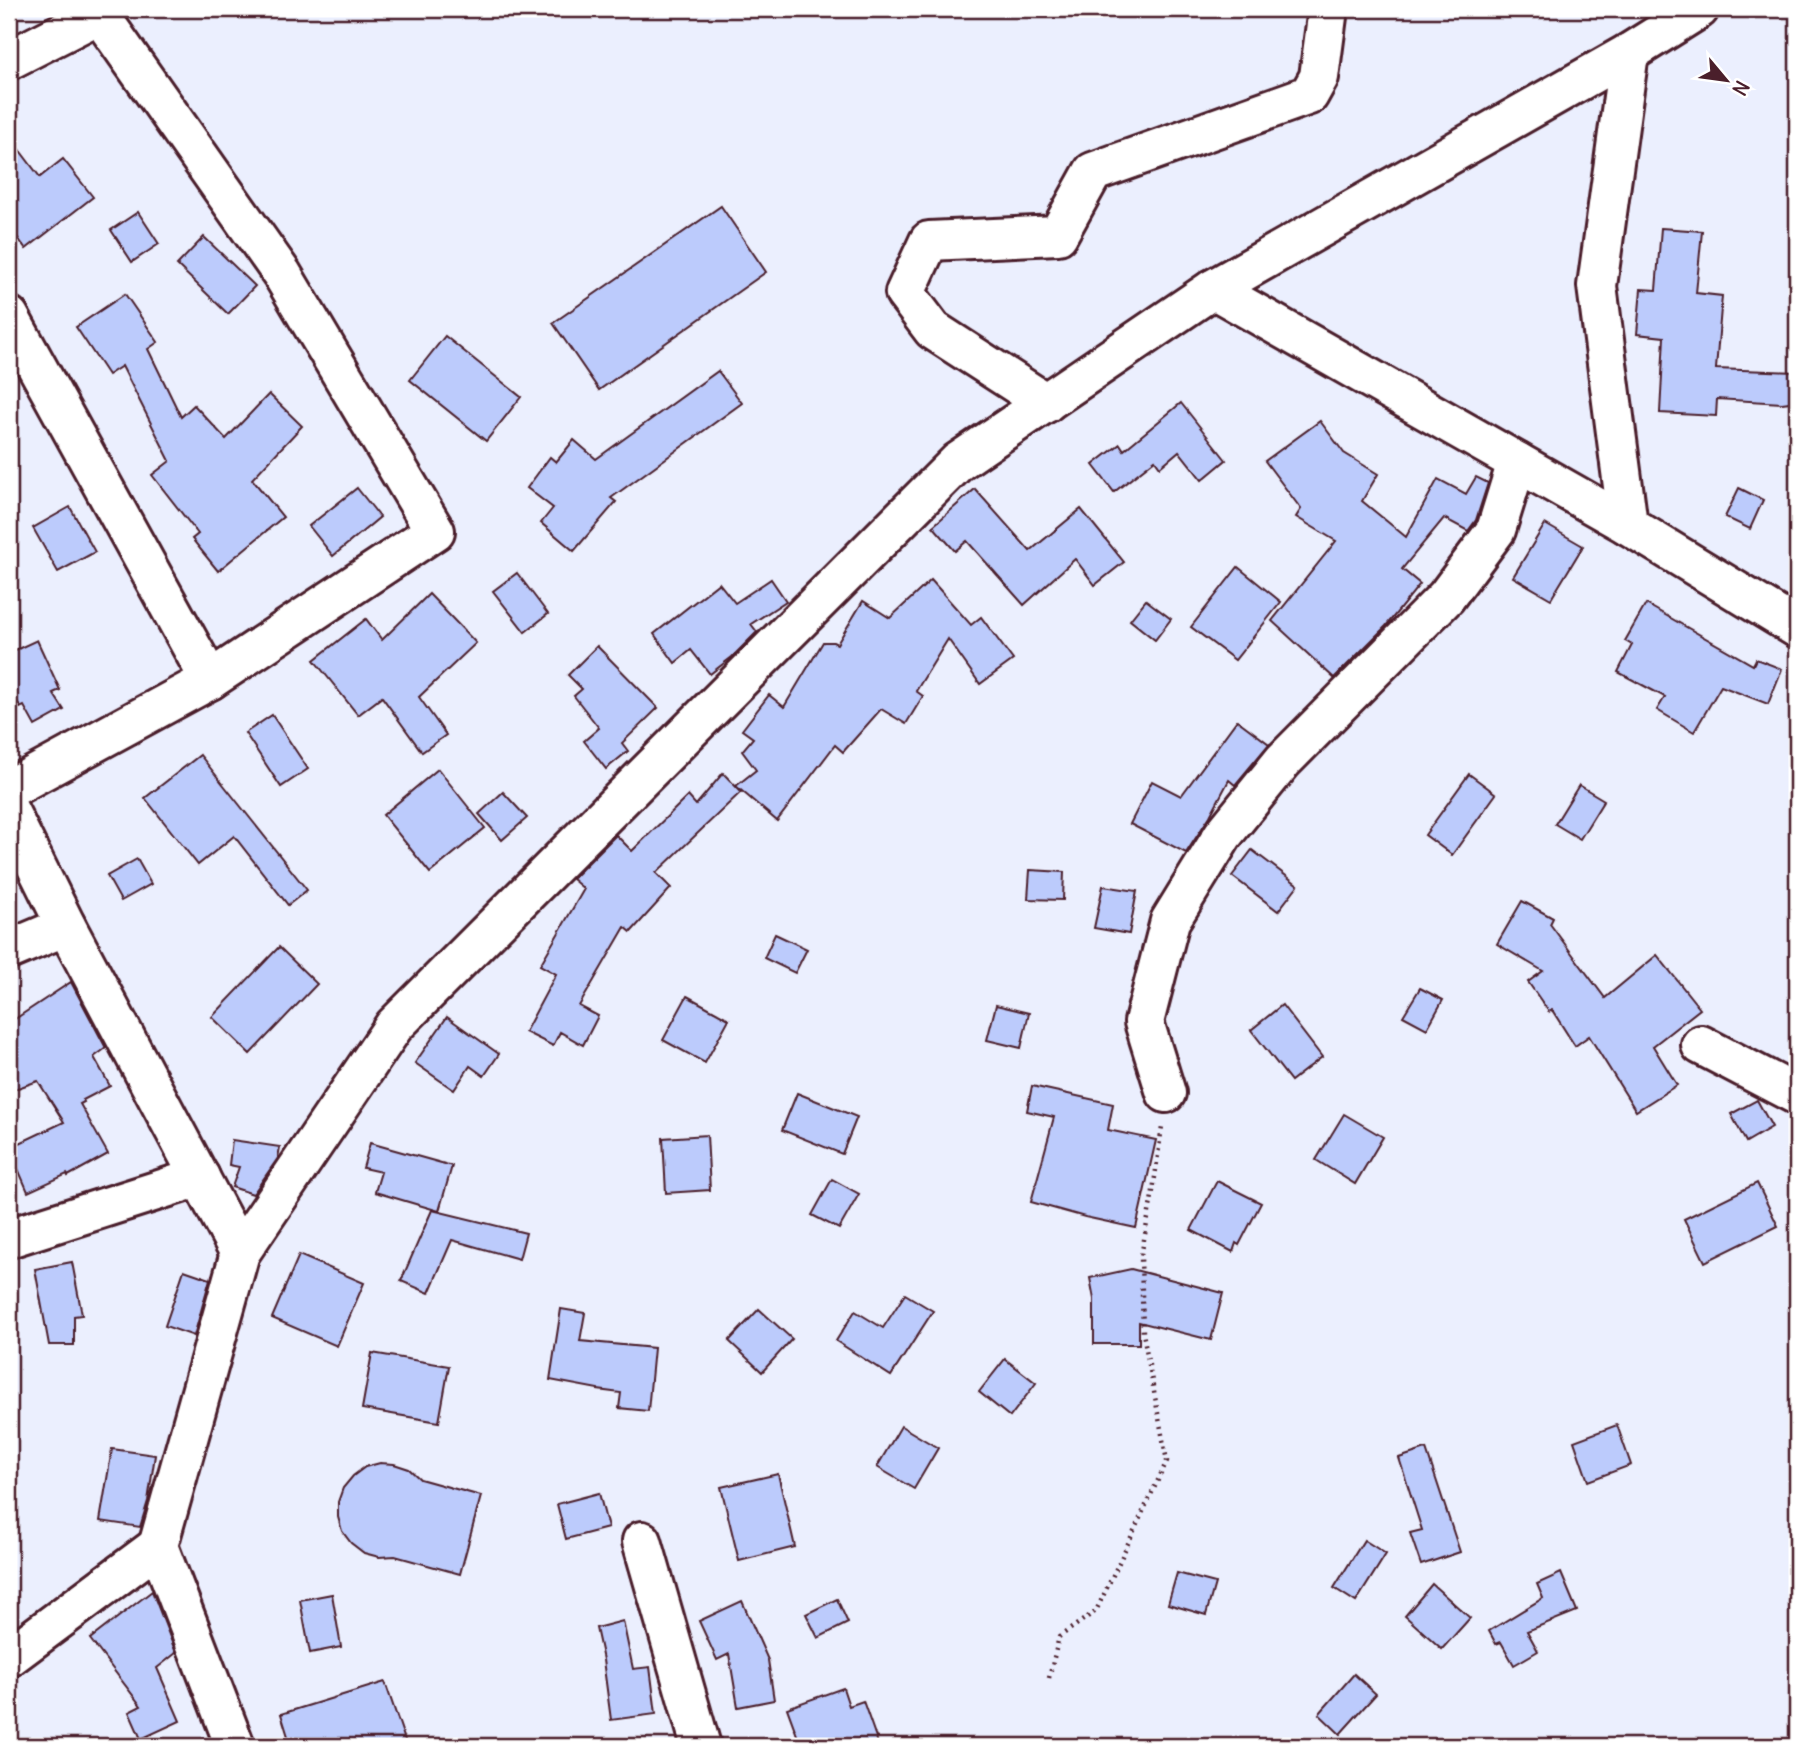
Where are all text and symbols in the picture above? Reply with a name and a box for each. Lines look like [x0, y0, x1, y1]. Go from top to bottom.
north arrow [1690, 46, 1760, 116]
text: N [1727, 77, 1755, 100]

